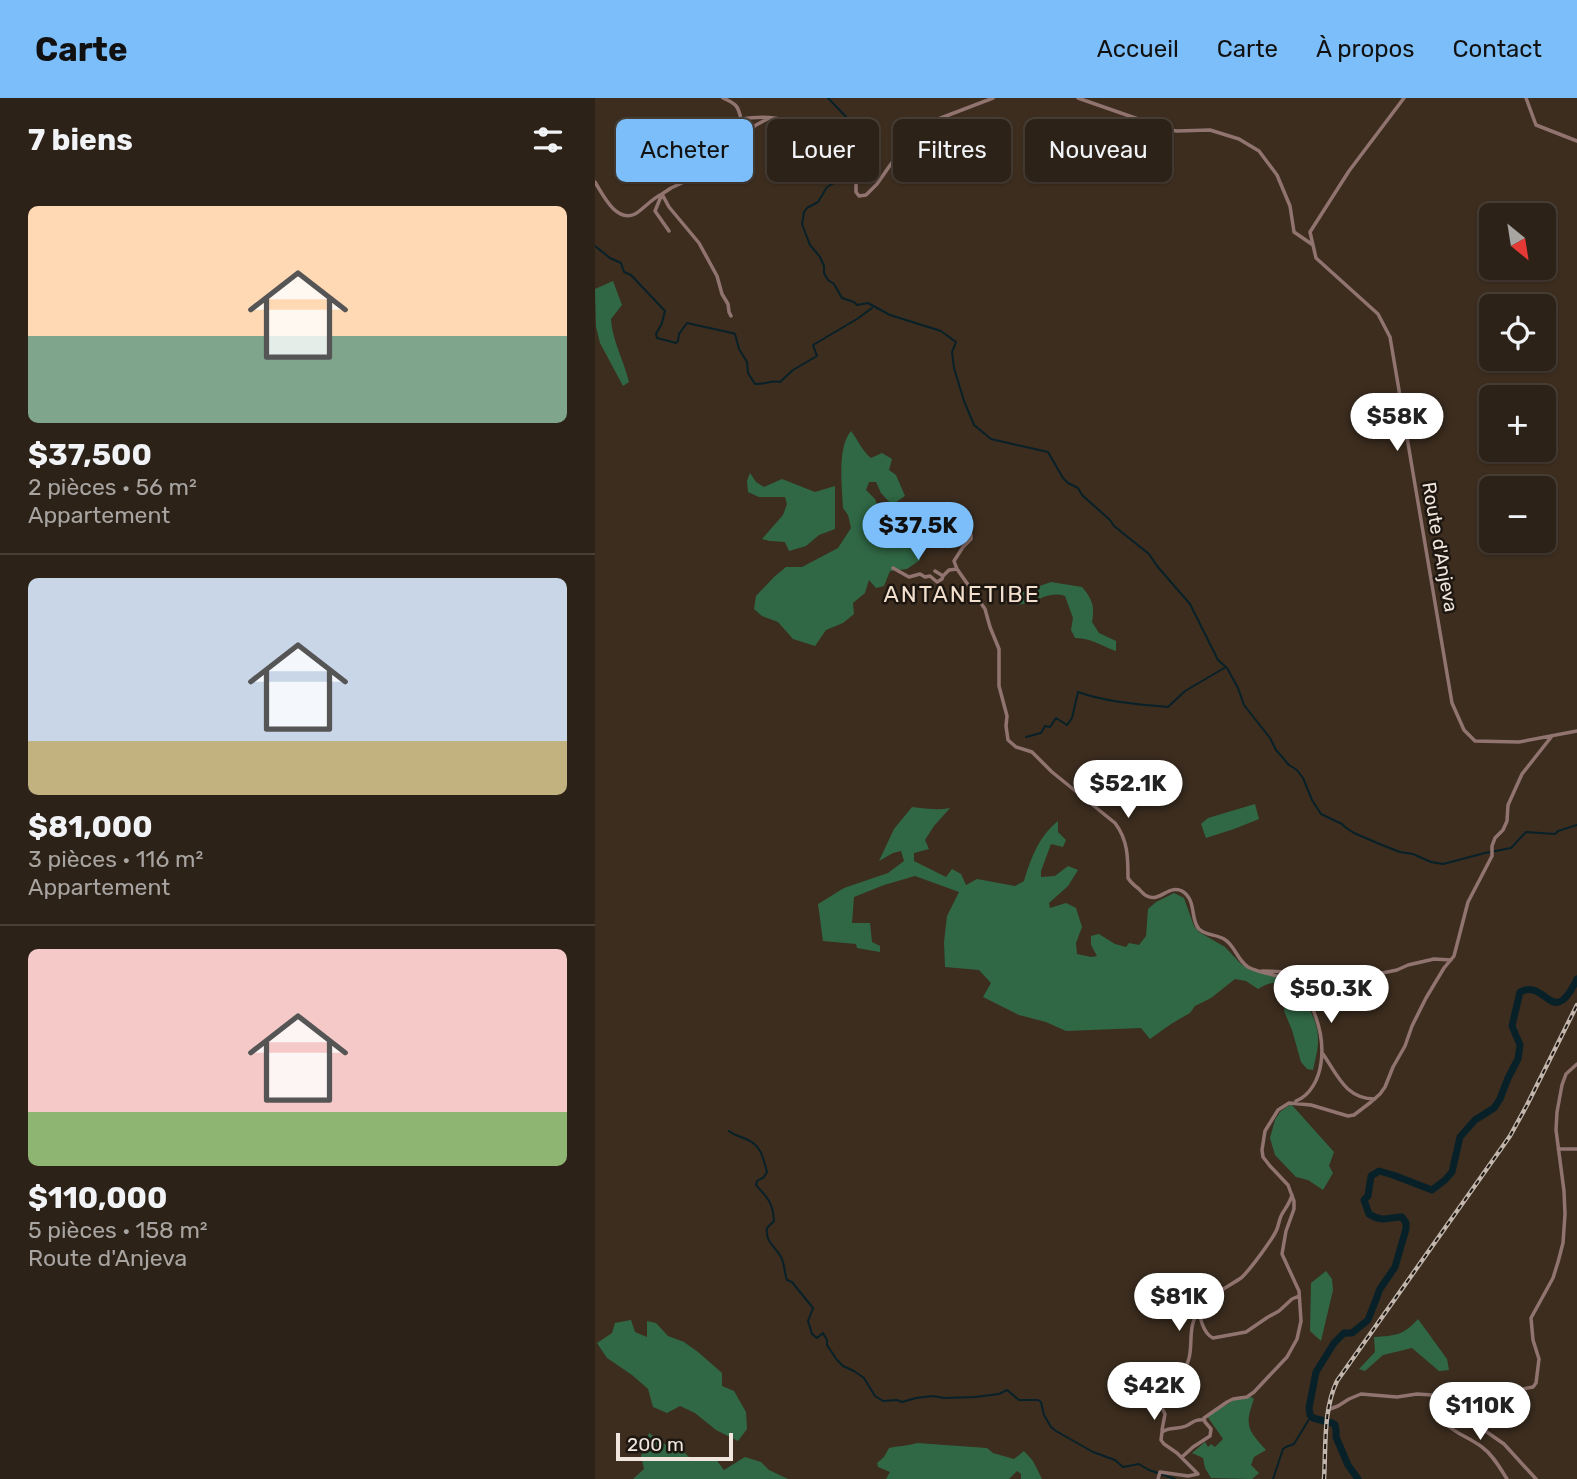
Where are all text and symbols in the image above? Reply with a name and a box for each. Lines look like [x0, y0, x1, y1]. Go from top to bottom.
text: Carte [35, 30, 128, 69]
text: Accueil [1097, 35, 1179, 63]
text: Carte [1217, 35, 1278, 63]
text: À propos [1316, 35, 1415, 63]
text: Contact [1453, 35, 1542, 63]
chip: Acheter [616, 119, 753, 182]
chip: Louer [767, 119, 879, 182]
chip: Filtres [893, 119, 1011, 182]
chip: Nouveau [1025, 119, 1172, 182]
icon: filters [529, 121, 567, 159]
text: 7 biens [28, 122, 133, 158]
north arrow [1479, 203, 1556, 280]
map controls [1479, 203, 1556, 553]
icon: home [235, 252, 361, 378]
button: locate [1479, 294, 1556, 371]
button: + [1479, 385, 1556, 462]
pin: $58K [1356, 394, 1438, 453]
text: $58K [1366, 402, 1428, 430]
text: $37,500 [28, 437, 152, 473]
text: 2 pièces · 56 m² [28, 473, 197, 501]
button: − [1479, 476, 1556, 553]
street label: Route d'Anjeva [1417, 480, 1463, 614]
text: Appartement [28, 501, 170, 529]
pin: $37.5K [861, 503, 975, 562]
text: $37.5K [878, 511, 958, 539]
district label: ANTANETIBE [883, 580, 1041, 608]
icon: home [235, 624, 361, 750]
pin: $52.1K [1071, 760, 1185, 820]
text: $52.1K [1090, 769, 1166, 797]
text: $81,000 [28, 809, 153, 845]
text: 3 pièces · 116 m² [28, 845, 203, 873]
text: Appartement [28, 873, 170, 901]
pin: $50.3K [1274, 965, 1388, 1025]
text: $50.3K [1290, 974, 1372, 1002]
icon: home [235, 995, 361, 1121]
text: $110,000 [28, 1180, 167, 1216]
text: 5 pièces · 158 m² [28, 1216, 208, 1244]
text: Route d'Anjeva [28, 1244, 187, 1272]
pin: $81K [1138, 1274, 1220, 1333]
text: $81K [1150, 1282, 1208, 1310]
pin: $42K [1113, 1362, 1195, 1422]
text: $42K [1123, 1371, 1185, 1399]
pin: $110K [1431, 1382, 1529, 1442]
text: $110K [1445, 1391, 1515, 1419]
scale bar [616, 1430, 733, 1462]
text: 200 m [627, 1433, 684, 1456]

